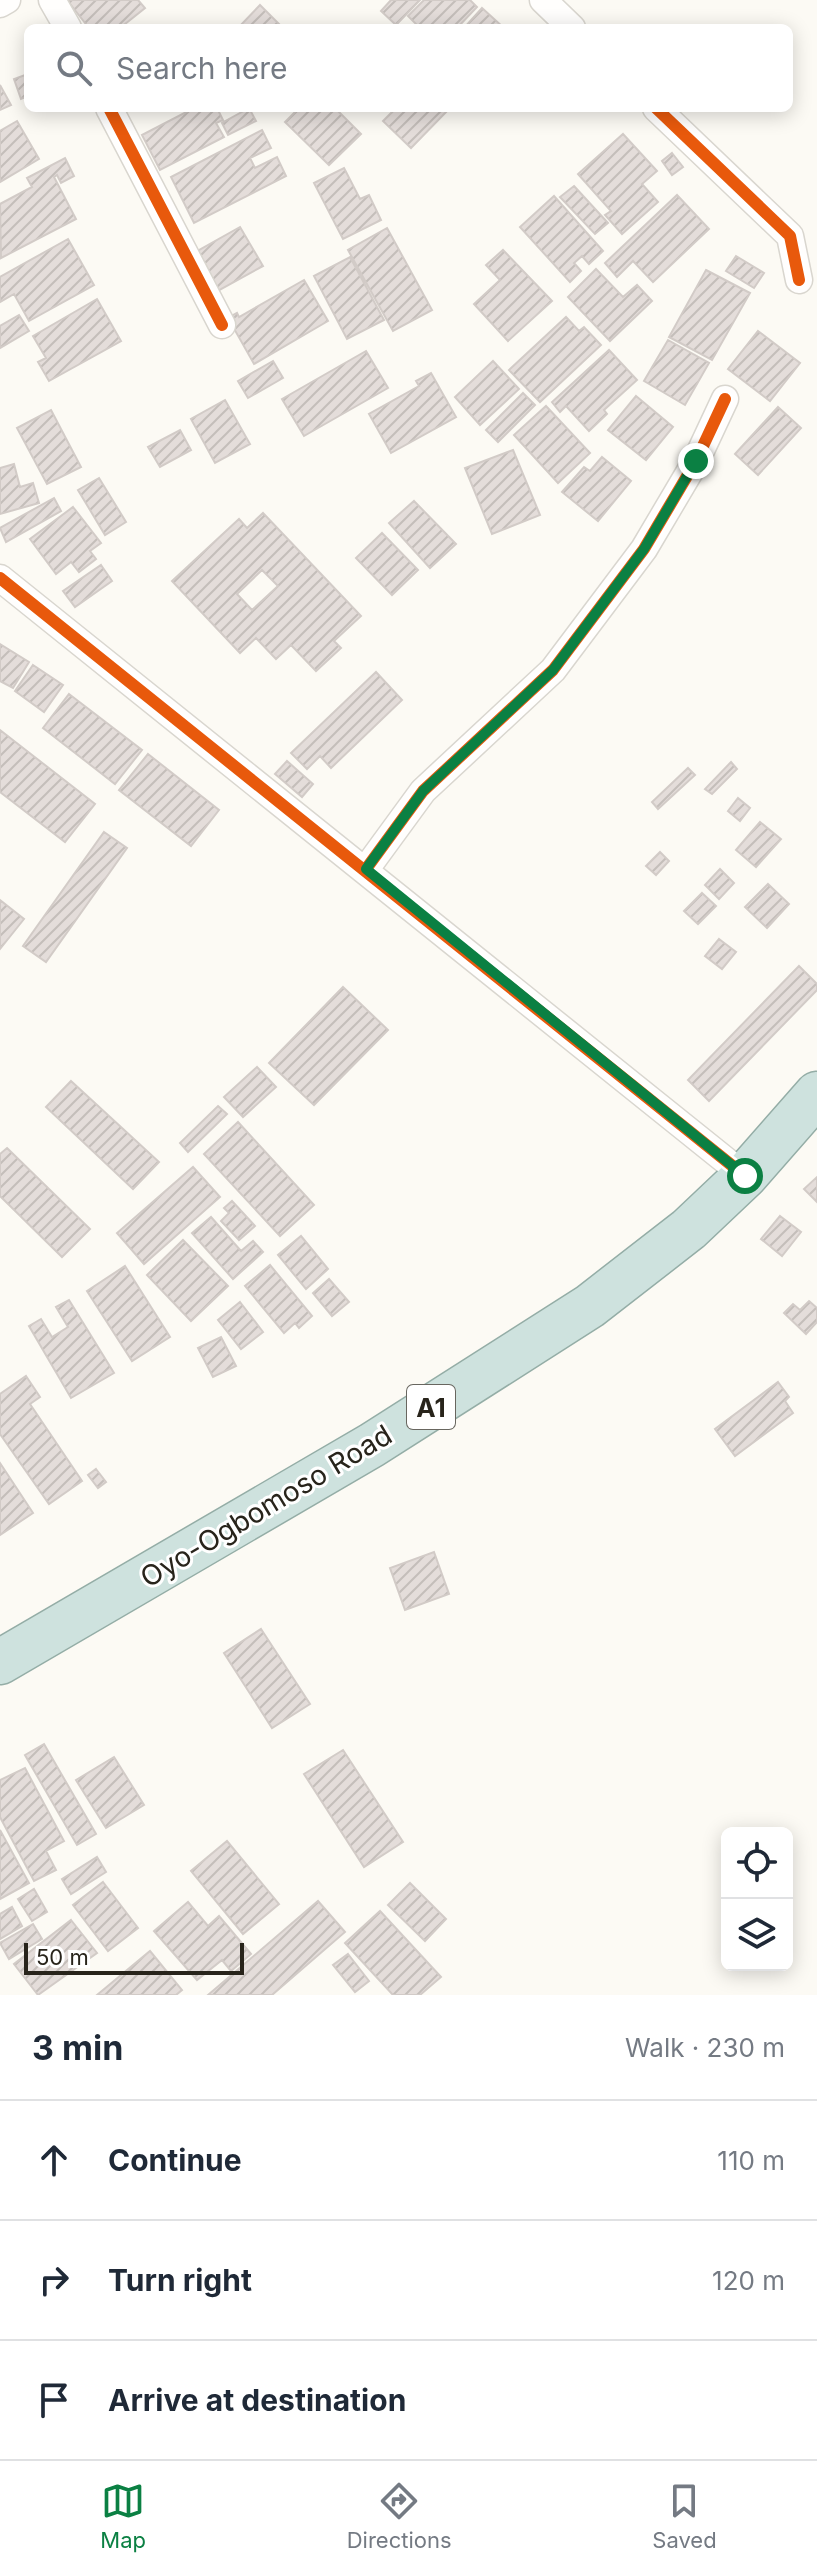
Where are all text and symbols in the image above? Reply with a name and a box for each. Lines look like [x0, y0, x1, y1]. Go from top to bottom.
search box [24, 24, 793, 112]
icon: search [52, 46, 96, 90]
text: Search here [116, 50, 288, 86]
route end [678, 443, 714, 479]
route start [727, 1158, 763, 1194]
road number: A1 [407, 1385, 455, 1429]
street label: Oyo-Ogbomoso Road [134, 1417, 398, 1595]
map controls [721, 1827, 793, 1971]
button: locate [721, 1827, 793, 1899]
button: layers [721, 1899, 793, 1971]
scale bar [24, 1939, 244, 1975]
text: 50 m [36, 1944, 89, 1970]
text: 3 min [32, 2027, 123, 2068]
text: Walk · 230 m [625, 2032, 785, 2063]
icon: ahead [32, 2138, 76, 2182]
text: Continue [108, 2142, 242, 2178]
text: 110 m [717, 2145, 785, 2176]
icon: right [32, 2258, 76, 2302]
text: Turn right [108, 2262, 252, 2298]
text: 120 m [712, 2265, 785, 2296]
icon: arrive [32, 2378, 76, 2422]
text: Arrive at destination [108, 2382, 406, 2418]
tab: Map [100, 2479, 146, 2553]
tab: Directions [347, 2479, 452, 2553]
tab: Saved [652, 2479, 717, 2553]

